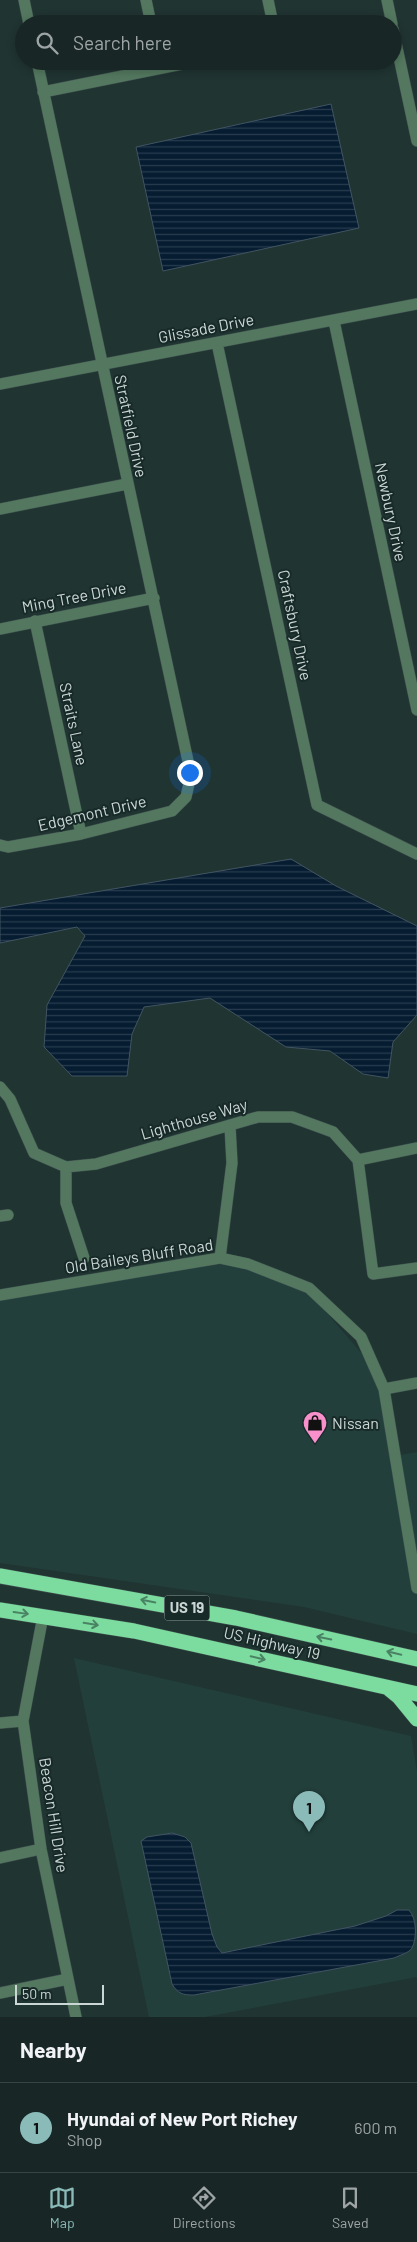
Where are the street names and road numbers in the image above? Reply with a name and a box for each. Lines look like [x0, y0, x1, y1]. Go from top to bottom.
street label: Glissade Drive [156, 309, 255, 346]
street label: Stratfield Drive [111, 373, 152, 479]
street label: Newbury Drive [372, 461, 411, 563]
street label: Craftsbury Drive [274, 568, 316, 682]
street label: Ming Tree Drive [20, 577, 128, 616]
street label: Straits Lane [56, 681, 93, 767]
street label: Edgemont Drive [36, 791, 148, 834]
street label: Lighthouse Way [138, 1094, 250, 1143]
street label: Old Baileys Bluff Road [63, 1234, 214, 1277]
road number: US 19 [164, 1596, 210, 1620]
street label: US Highway 19 [222, 1622, 322, 1663]
street label: Beacon Hill Drive [36, 1756, 73, 1874]

